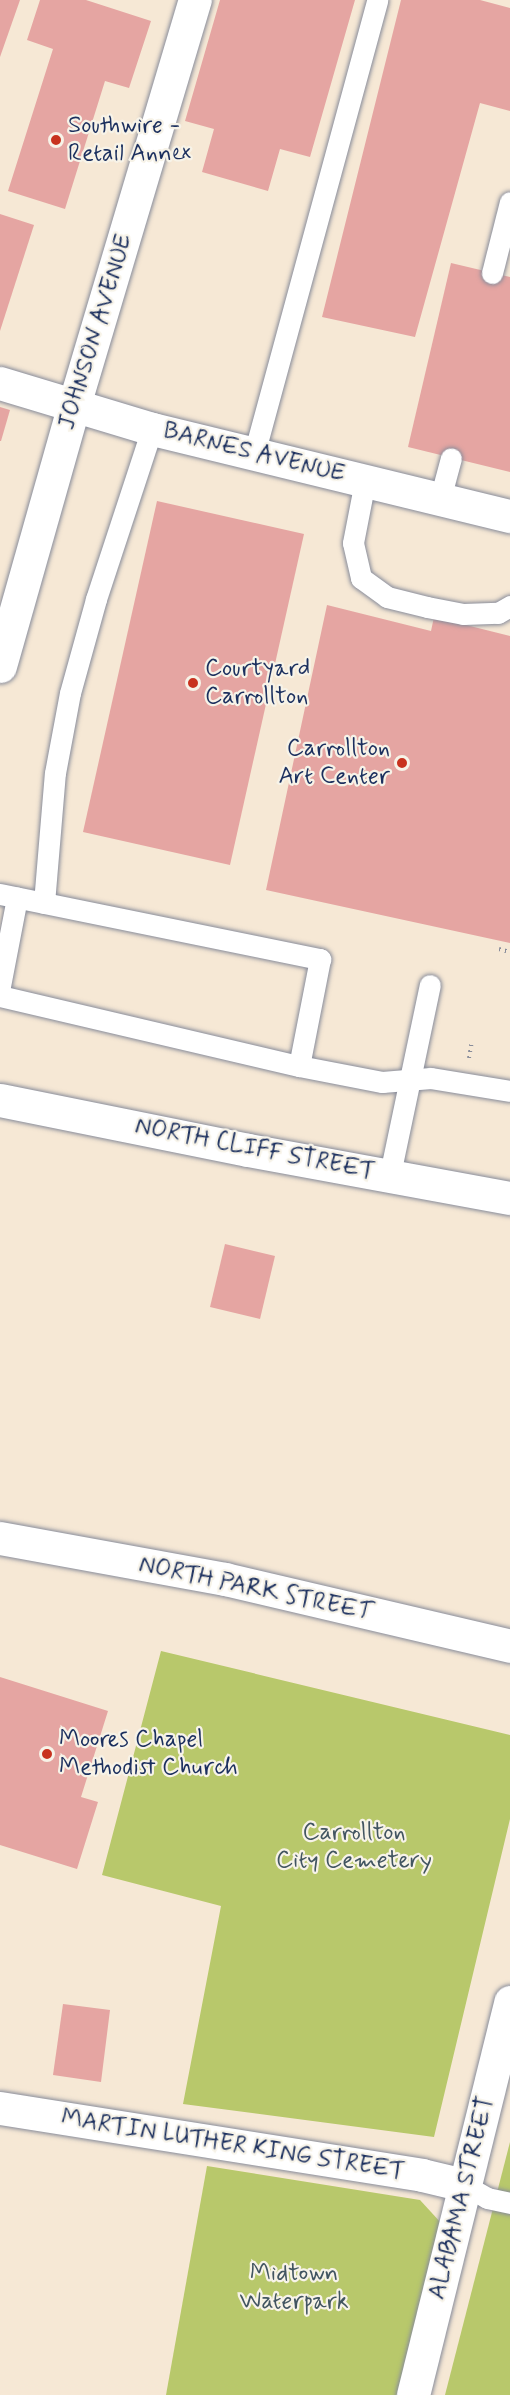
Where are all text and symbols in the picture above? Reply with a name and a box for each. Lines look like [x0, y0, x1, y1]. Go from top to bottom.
place label: Southwire - Retail Annex [68, 112, 191, 168]
marker: Southwire - Retail Annex [49, 133, 63, 147]
street label: JOHNSON AVENUE [52, 230, 140, 434]
street label: BARNES AVENUE [158, 416, 350, 490]
place label: Courtyard Carrollton [205, 655, 310, 711]
marker: Courtyard Carrollton [186, 676, 200, 690]
place label: Carrollton Art Center [274, 735, 390, 791]
marker: Carrollton Art Center [395, 756, 409, 770]
street label: NORTH CLIFF STREET [131, 1111, 379, 1187]
street label: NORTH PARK STREET [138, 1551, 374, 1627]
place label: Moores Chapel Methodist Church [59, 1726, 238, 1782]
marker: Moores Chapel Methodist Church [40, 1747, 54, 1761]
park label: Carrollton City Cemetery [276, 1819, 432, 1875]
street label: ALABAMA STREET [423, 2094, 501, 2302]
street label: MARTIN LUTHER KING STREET [53, 2103, 413, 2187]
park label: Midtown Waterpark [239, 2260, 349, 2316]

